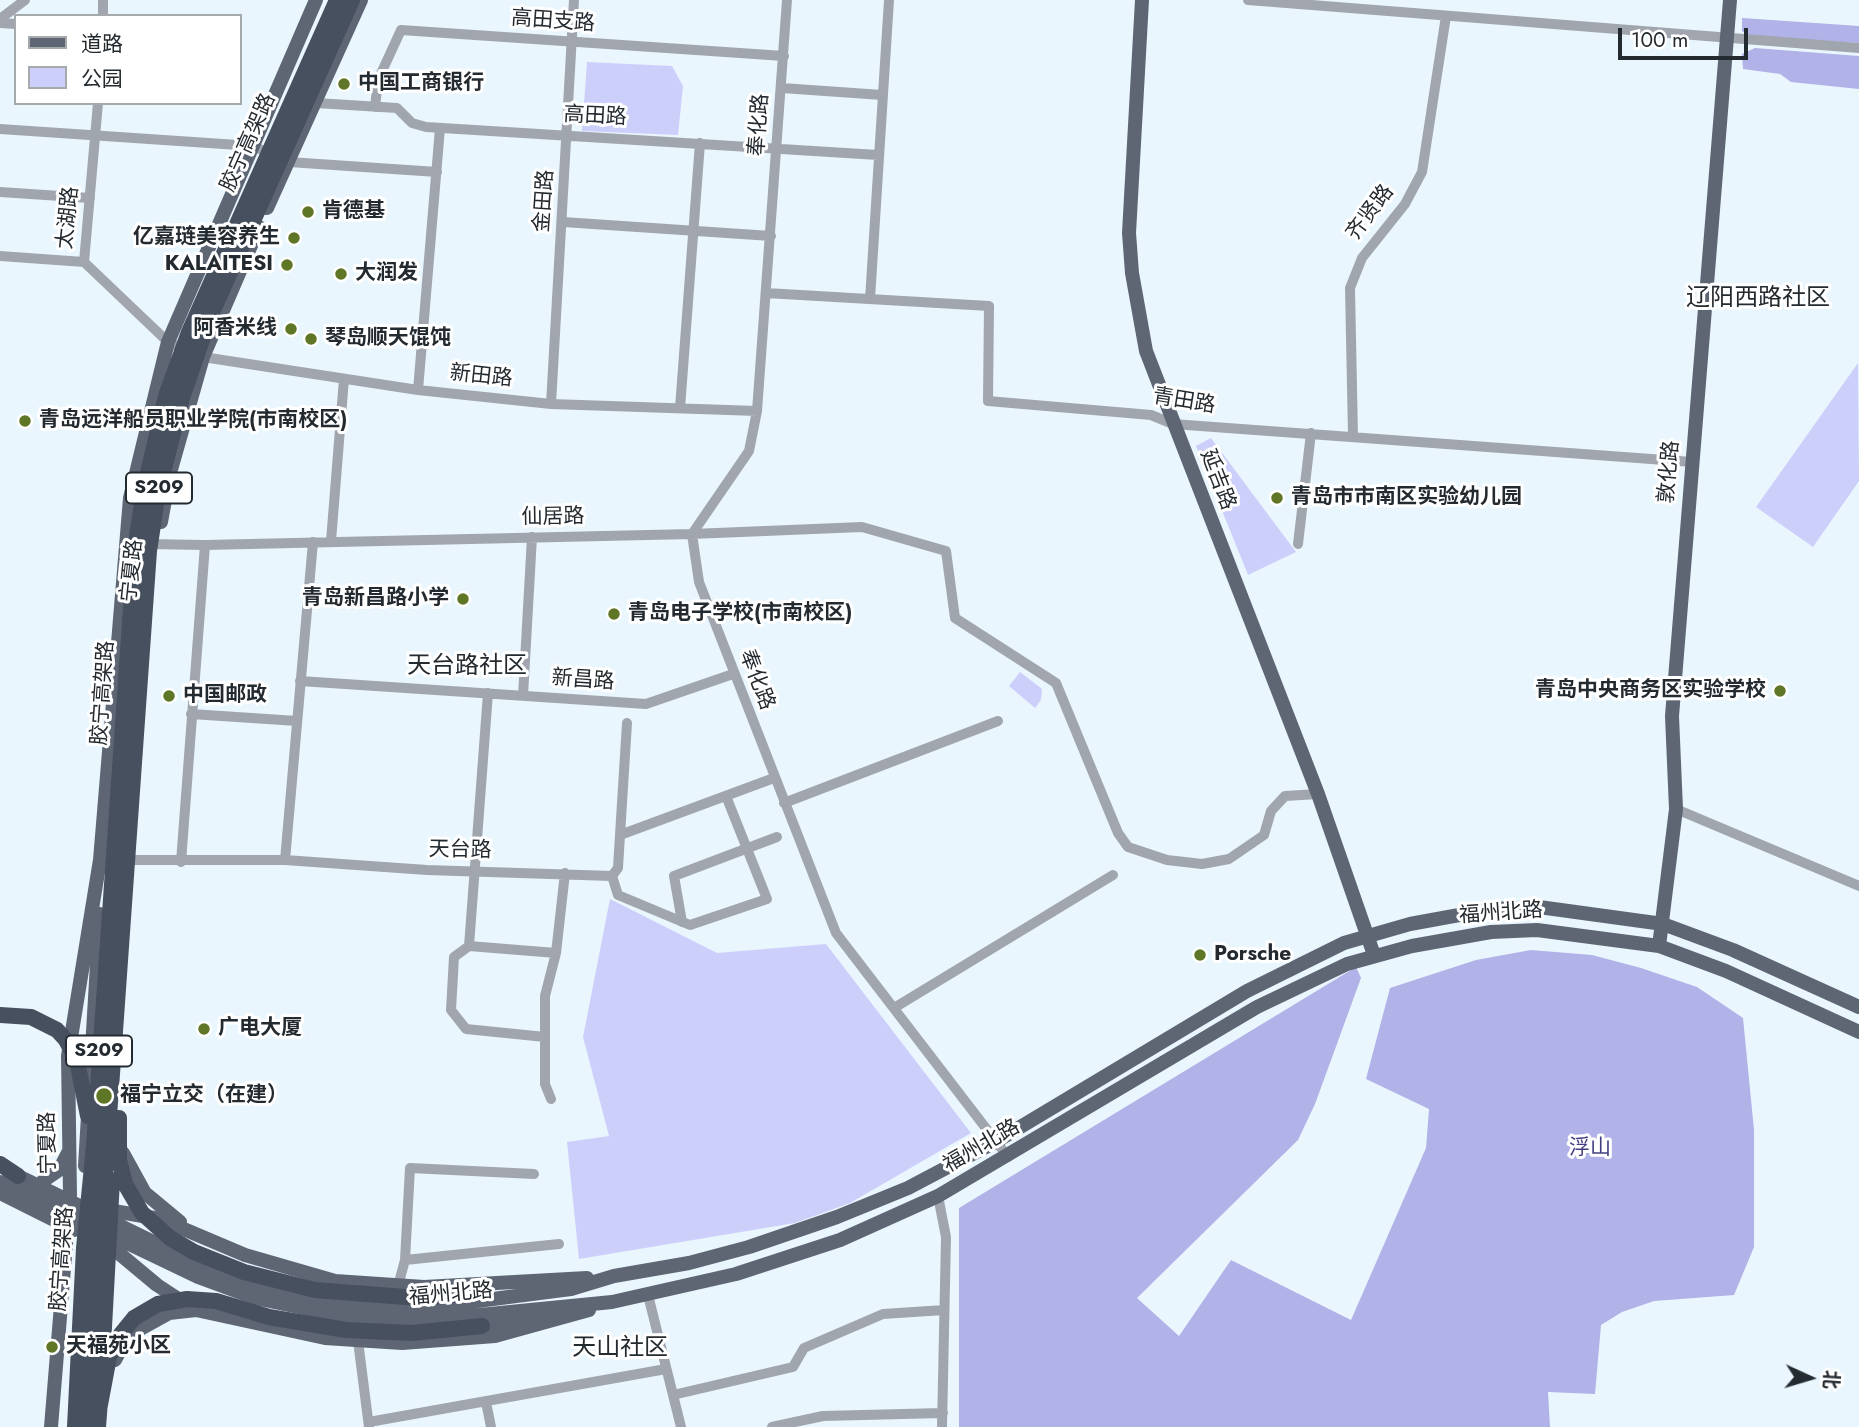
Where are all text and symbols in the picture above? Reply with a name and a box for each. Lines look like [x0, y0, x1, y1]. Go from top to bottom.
street label: 高田支路 [510, 7, 596, 37]
legend [14, 14, 242, 105]
scale bar [1621, 14, 1750, 58]
text: 100 m [1631, 25, 1688, 55]
text: 道路 [81, 29, 123, 59]
text: 公园 [81, 64, 123, 94]
place label: 中国工商银行 [358, 71, 484, 97]
marker: 中国工商银行 [336, 76, 352, 92]
street label: 胶宁高架路 [216, 90, 282, 196]
street label: 奉化路 [745, 93, 775, 157]
street label: 高田路 [563, 103, 627, 131]
street label: 金田路 [530, 169, 560, 233]
street label: 齐贤路 [1342, 180, 1400, 246]
street label: 太湖路 [53, 185, 85, 251]
place label: 肯德基 [322, 199, 385, 225]
marker: 肯德基 [300, 204, 316, 220]
place label: 亿嘉琏美容养生 [133, 225, 280, 251]
marker: 亿嘉琏美容养生 [286, 230, 302, 246]
place label: KALAITESI [165, 252, 273, 278]
marker: KALAITESI [279, 257, 295, 273]
place label: 大润发 [355, 261, 418, 287]
marker: 大润发 [333, 266, 349, 282]
district label: 辽阳西路社区 [1686, 285, 1830, 313]
place label: 阿香米线 [193, 316, 277, 342]
marker: 阿香米线 [283, 321, 299, 337]
place label: 琴岛顺天馄饨 [325, 326, 451, 352]
marker: 琴岛顺天馄饨 [303, 331, 319, 347]
street label: 新田路 [448, 361, 514, 393]
street label: 青田路 [1151, 385, 1217, 419]
place label: 青岛远洋船员职业学院(市南校区) [39, 408, 347, 434]
marker: 青岛远洋船员职业学院(市南校区) [17, 413, 33, 429]
street label: 敦化路 [1655, 440, 1685, 504]
street label: 延吉路 [1194, 446, 1240, 514]
road number: S209 [126, 472, 192, 503]
place label: 青岛市市南区实验幼儿园 [1291, 485, 1522, 511]
marker: 青岛市市南区实验幼儿园 [1269, 490, 1285, 506]
street label: 仙居路 [521, 505, 585, 531]
street label: 宁夏路 [117, 538, 149, 604]
place label: 青岛新昌路小学 [302, 586, 449, 612]
marker: 青岛新昌路小学 [455, 591, 471, 607]
place label: 青岛电子学校(市南校区) [628, 601, 852, 627]
marker: 青岛电子学校(市南校区) [606, 606, 622, 622]
street label: 胶宁高架路 [88, 640, 120, 746]
street label: 奉化路 [733, 646, 779, 714]
district label: 天台路社区 [407, 653, 527, 681]
street label: 新昌路 [551, 666, 615, 696]
place label: 青岛中央商务区实验学校 [1535, 678, 1766, 704]
place label: 中国邮政 [183, 683, 267, 709]
marker: 青岛中央商务区实验学校 [1772, 683, 1788, 699]
marker: 中国邮政 [161, 688, 177, 704]
street label: 天台路 [428, 838, 492, 864]
street label: 福州北路 [1458, 899, 1544, 929]
place label: Porsche [1214, 942, 1291, 968]
marker: Porsche [1192, 947, 1208, 963]
place label: 广电大厦 [218, 1016, 302, 1042]
marker: 广电大厦 [196, 1021, 212, 1037]
road number: S209 [66, 1036, 132, 1066]
place label: 福宁立交（在建） [120, 1083, 288, 1109]
marker: 福宁立交（在建） [94, 1086, 114, 1106]
street label: 宁夏路 [36, 1111, 62, 1175]
street label: 福州北路 [939, 1115, 1025, 1179]
park label: 浮山 [1569, 1136, 1611, 1162]
street label: 胶宁高架路 [47, 1206, 79, 1312]
street label: 福州北路 [408, 1279, 494, 1311]
place label: 天福苑小区 [66, 1334, 171, 1360]
district label: 天山社区 [572, 1335, 668, 1363]
marker: 天福苑小区 [44, 1339, 60, 1355]
north arrow [1775, 1343, 1845, 1413]
text: 北 [1817, 1369, 1846, 1390]

